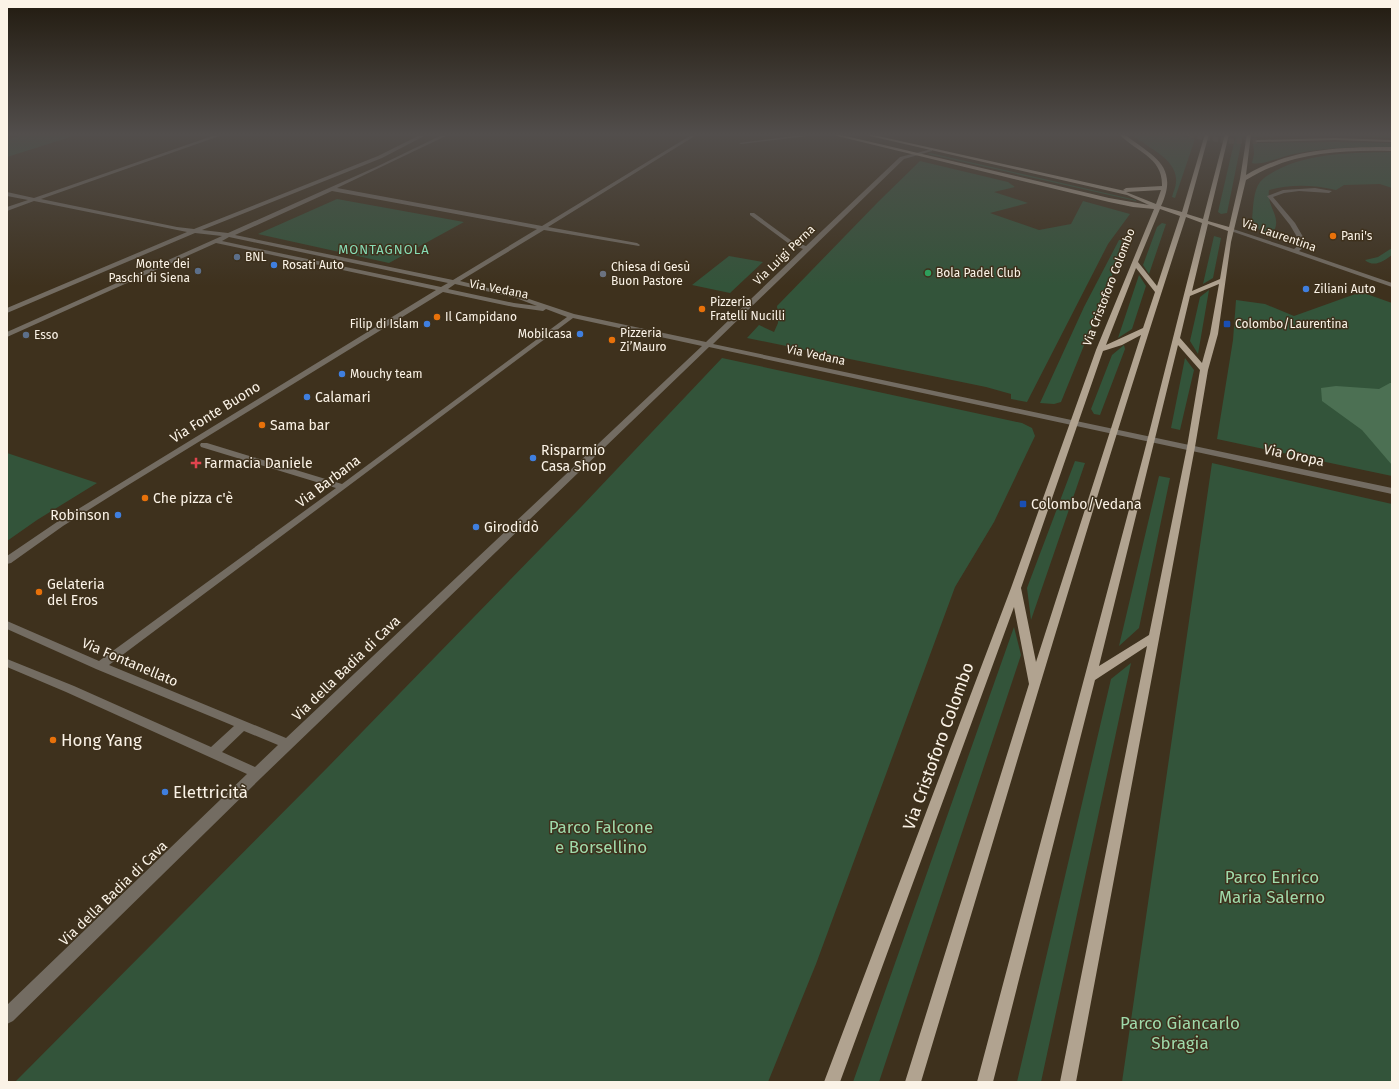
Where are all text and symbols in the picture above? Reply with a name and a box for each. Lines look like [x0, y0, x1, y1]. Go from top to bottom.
street label: Via Laurentina [1240, 216, 1318, 254]
street label: Via Luigi Perna [750, 222, 818, 288]
street label: Via Cristoforo Colombo [1080, 226, 1138, 348]
place label: Pani's [1341, 229, 1373, 243]
marker: Pani's [1328, 231, 1338, 241]
district label: MONTAGNOLA [338, 242, 430, 257]
place label: BNL [245, 250, 266, 264]
marker: BNL [232, 252, 242, 262]
place label: Monte dei Paschi di Siena [109, 257, 190, 285]
place label: Rosati Auto [282, 258, 344, 272]
marker: Rosati Auto [269, 260, 279, 270]
place label: Chiesa di Gesù Buon Pastore [611, 260, 690, 288]
marker: Monte dei Paschi di Siena [193, 266, 203, 276]
place label: Bola Padel Club [936, 266, 1021, 280]
marker: Bola Padel Club [923, 268, 933, 278]
marker: Chiesa di Gesù Buon Pastore [598, 269, 608, 279]
street label: Via Vedana [468, 276, 530, 302]
place label: Ziliani Auto [1314, 282, 1376, 296]
marker: Ziliani Auto [1301, 284, 1311, 294]
place label: Pizzeria Fratelli Nucilli [710, 295, 785, 323]
marker: Pizzeria Fratelli Nucilli [697, 304, 707, 314]
place label: Il Campidano [445, 310, 517, 324]
marker: Il Campidano [432, 312, 442, 322]
place label: Filip di Islam [350, 317, 419, 331]
place label: Colombo/Laurentina [1235, 317, 1348, 331]
marker: Filip di Islam [422, 319, 432, 329]
marker: Colombo/Laurentina [1222, 319, 1232, 329]
place label: Pizzeria Zi’Mauro [620, 326, 667, 354]
place label: Mobilcasa [518, 327, 572, 341]
place label: Esso [34, 328, 58, 342]
marker: Mobilcasa [575, 329, 585, 339]
marker: Esso [21, 330, 31, 340]
marker: Pizzeria Zi’Mauro [607, 335, 617, 345]
street label: Via Vedana [785, 342, 847, 368]
place label: Mouchy team [350, 367, 422, 381]
marker: Mouchy team [337, 369, 347, 379]
street label: Via Fonte Buono [167, 378, 264, 447]
place label: Calamari [315, 389, 371, 406]
marker: Calamari [302, 392, 312, 402]
place label: Sama bar [270, 417, 330, 434]
marker: Sama bar [257, 420, 267, 430]
street label: Via Oropa [1262, 441, 1326, 470]
place label: Risparmio Casa Shop [541, 442, 606, 475]
street label: Via Barbana [293, 452, 364, 511]
marker: Risparmio Casa Shop [528, 453, 538, 463]
place label: Farmacia Daniele [204, 455, 313, 472]
marker: Farmacia Daniele [191, 458, 201, 468]
place label: Che pizza c'è [153, 490, 233, 507]
marker: Che pizza c'è [140, 493, 150, 503]
place label: Colombo/Vedana [1031, 496, 1142, 513]
marker: Colombo/Vedana [1018, 499, 1028, 509]
place label: Robinson [50, 507, 110, 524]
marker: Robinson [113, 510, 123, 520]
place label: Girodidò [484, 519, 539, 536]
marker: Girodidò [471, 522, 481, 532]
place label: Gelateria del Eros [47, 576, 105, 609]
marker: Gelateria del Eros [34, 587, 44, 597]
street label: Via della Badia di Cava [289, 612, 404, 724]
street label: Via Fontanellato [79, 635, 181, 690]
street label: Via Cristoforo Colombo [898, 659, 979, 833]
place label: Hong Yang [61, 730, 142, 751]
marker: Hong Yang [48, 735, 58, 745]
place label: Elettricità [173, 782, 248, 803]
marker: Elettricità [160, 787, 170, 797]
park label: Parco Falcone e Borsellino [549, 817, 653, 858]
street label: Via della Badia di Cava [56, 837, 171, 949]
park label: Parco Enrico Maria Salerno [1219, 867, 1325, 908]
park label: Parco Giancarlo Sbragia [1120, 1013, 1240, 1054]

